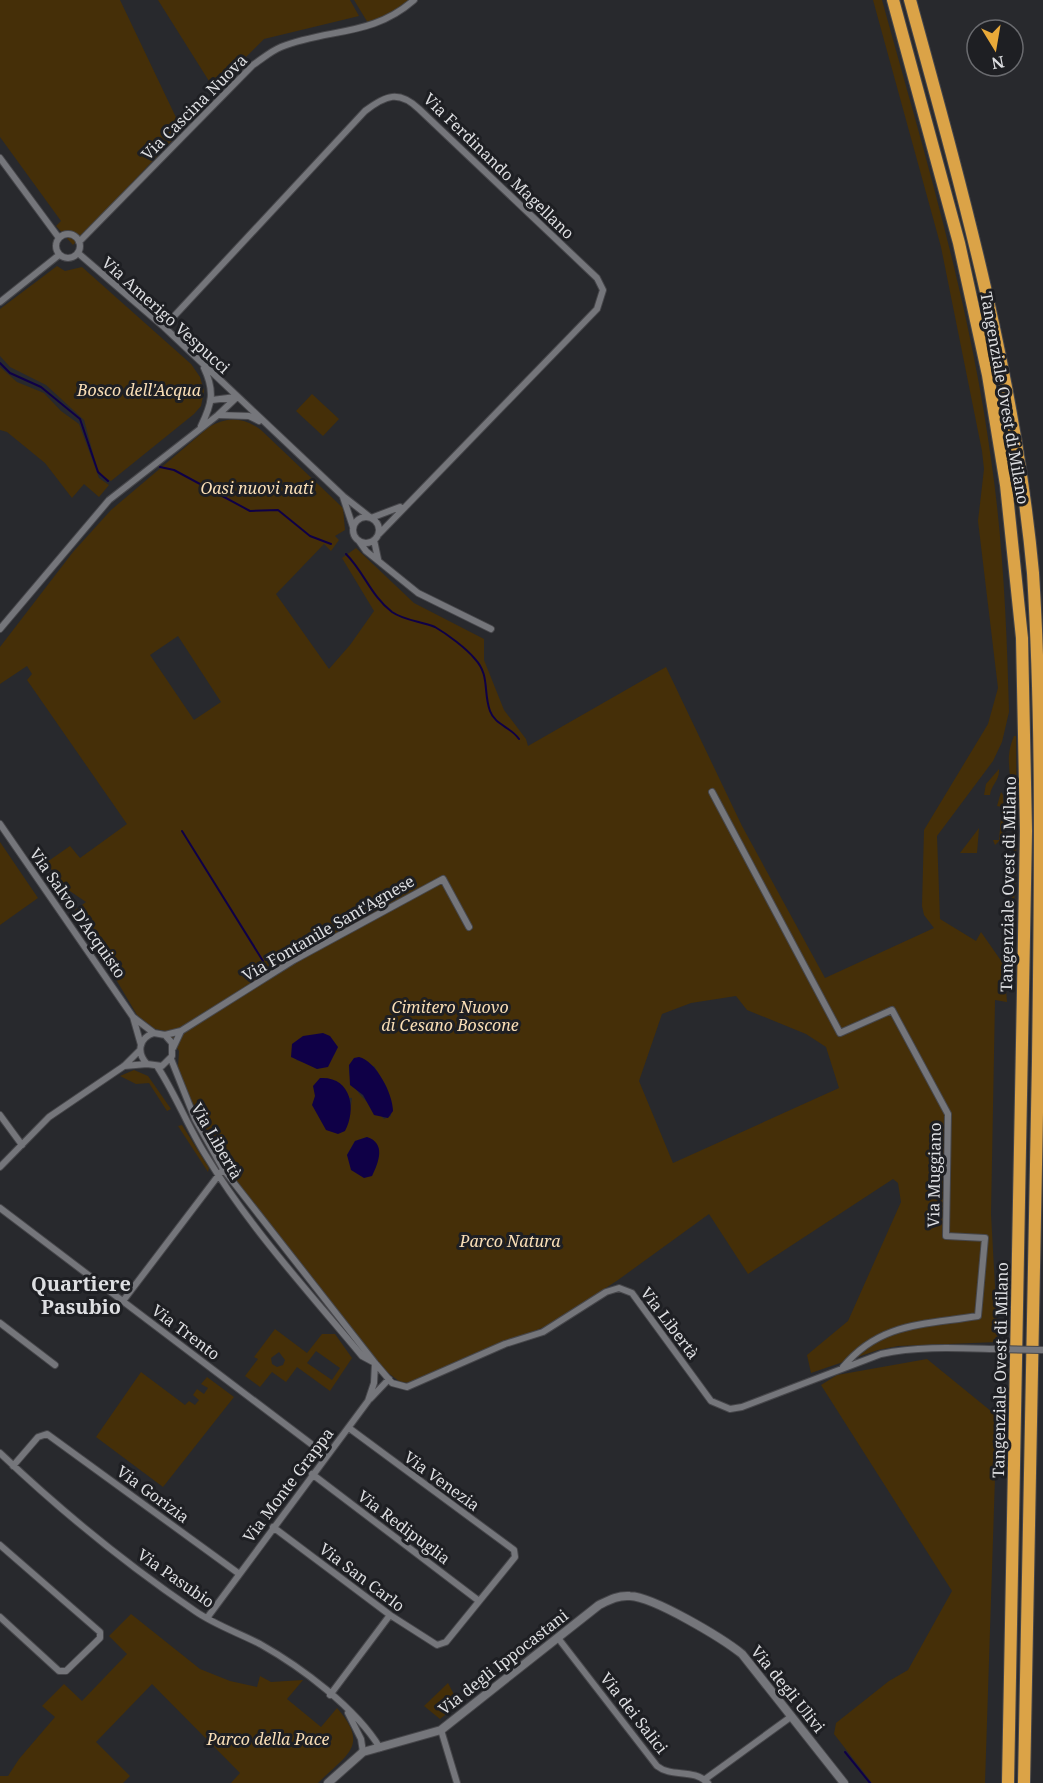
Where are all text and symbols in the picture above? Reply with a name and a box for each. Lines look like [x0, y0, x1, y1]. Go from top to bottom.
north arrow [965, 18, 1025, 78]
street label: Via Cascina Nuova [136, 49, 252, 165]
text: N [989, 51, 1006, 75]
street label: Via Ferdinando Magellano [419, 88, 579, 244]
street label: Via Amerigo Vespucci [97, 252, 235, 378]
street label: Tangenziale Ovest di Milano [975, 290, 1035, 506]
park label: Bosco dell'Acqua [76, 379, 202, 401]
park label: Oasi nuovi nati [200, 477, 314, 499]
street label: Tangenziale Ovest di Milano [995, 776, 1021, 992]
street label: Via Salvo D'Acquisto [25, 843, 131, 983]
street label: Via Fontanile Sant'Agnese [238, 870, 418, 986]
park label: Cimitero Nuovo di Cesano Boscone [381, 996, 519, 1036]
street label: Via Libertà [186, 1099, 248, 1183]
street label: Via Muggiano [922, 1122, 946, 1228]
park label: Parco Natura [459, 1230, 561, 1252]
street label: Tangenziale Ovest di Milano [987, 1262, 1013, 1478]
district label: Quartiere Pasubio [31, 1270, 131, 1320]
street label: Via Libertà [636, 1283, 704, 1363]
street label: Via Trento [147, 1299, 225, 1365]
street label: Via Monte Grappa [238, 1423, 338, 1547]
street label: Via Venezia [400, 1446, 484, 1516]
street label: Via Gorizia [112, 1460, 194, 1528]
street label: Via Redipuglia [353, 1485, 455, 1569]
street label: Via San Carlo [315, 1538, 409, 1616]
street label: Via Pasubio [133, 1543, 219, 1613]
street label: Via degli Ippocastani [433, 1604, 573, 1720]
street label: Via degli Ulivi [746, 1641, 830, 1737]
street label: Via dei Salici [595, 1668, 673, 1758]
park label: Parco della Pace [206, 1728, 329, 1750]

